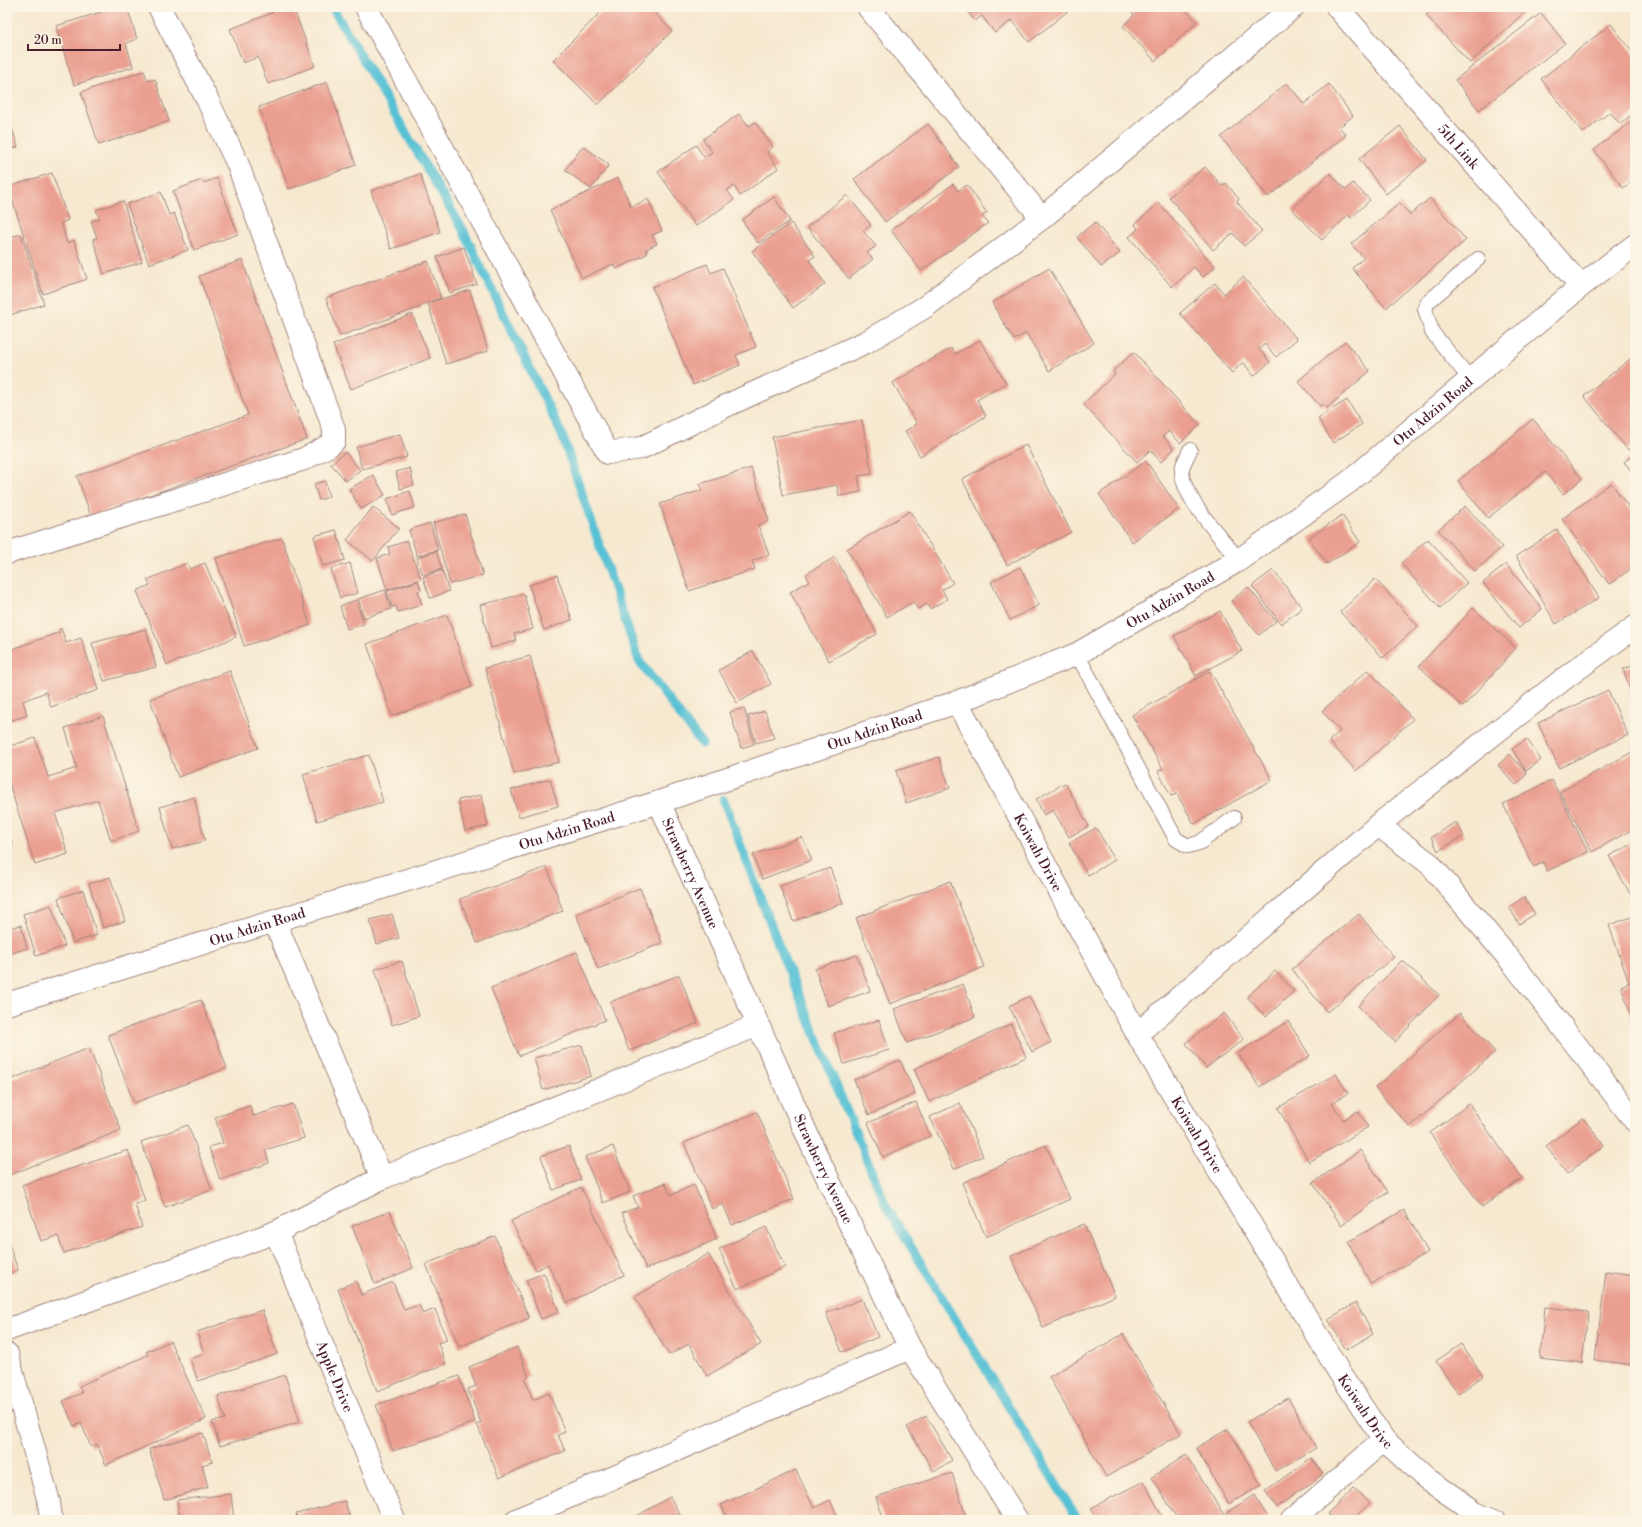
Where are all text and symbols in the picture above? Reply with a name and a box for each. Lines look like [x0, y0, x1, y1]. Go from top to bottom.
scale bar [28, 26, 120, 52]
text: 20 m [34, 33, 62, 48]
street label: 5th Link [1434, 121, 1483, 174]
street label: Otu Adzin Road [1390, 373, 1477, 451]
street label: Otu Adzin Road [1123, 568, 1218, 633]
street label: Otu Adzin Road [825, 706, 925, 755]
street label: Otu Adzin Road [517, 808, 617, 855]
street label: Koiwah Drive [1009, 811, 1066, 895]
street label: Strawberry Avenue [657, 815, 722, 932]
street label: Otu Adzin Road [208, 904, 308, 951]
street label: Koiwah Drive [1166, 1094, 1226, 1177]
street label: Strawberry Avenue [789, 1111, 856, 1227]
street label: Apple Drive [311, 1337, 357, 1415]
street label: Koiwah Drive [1333, 1371, 1396, 1454]

